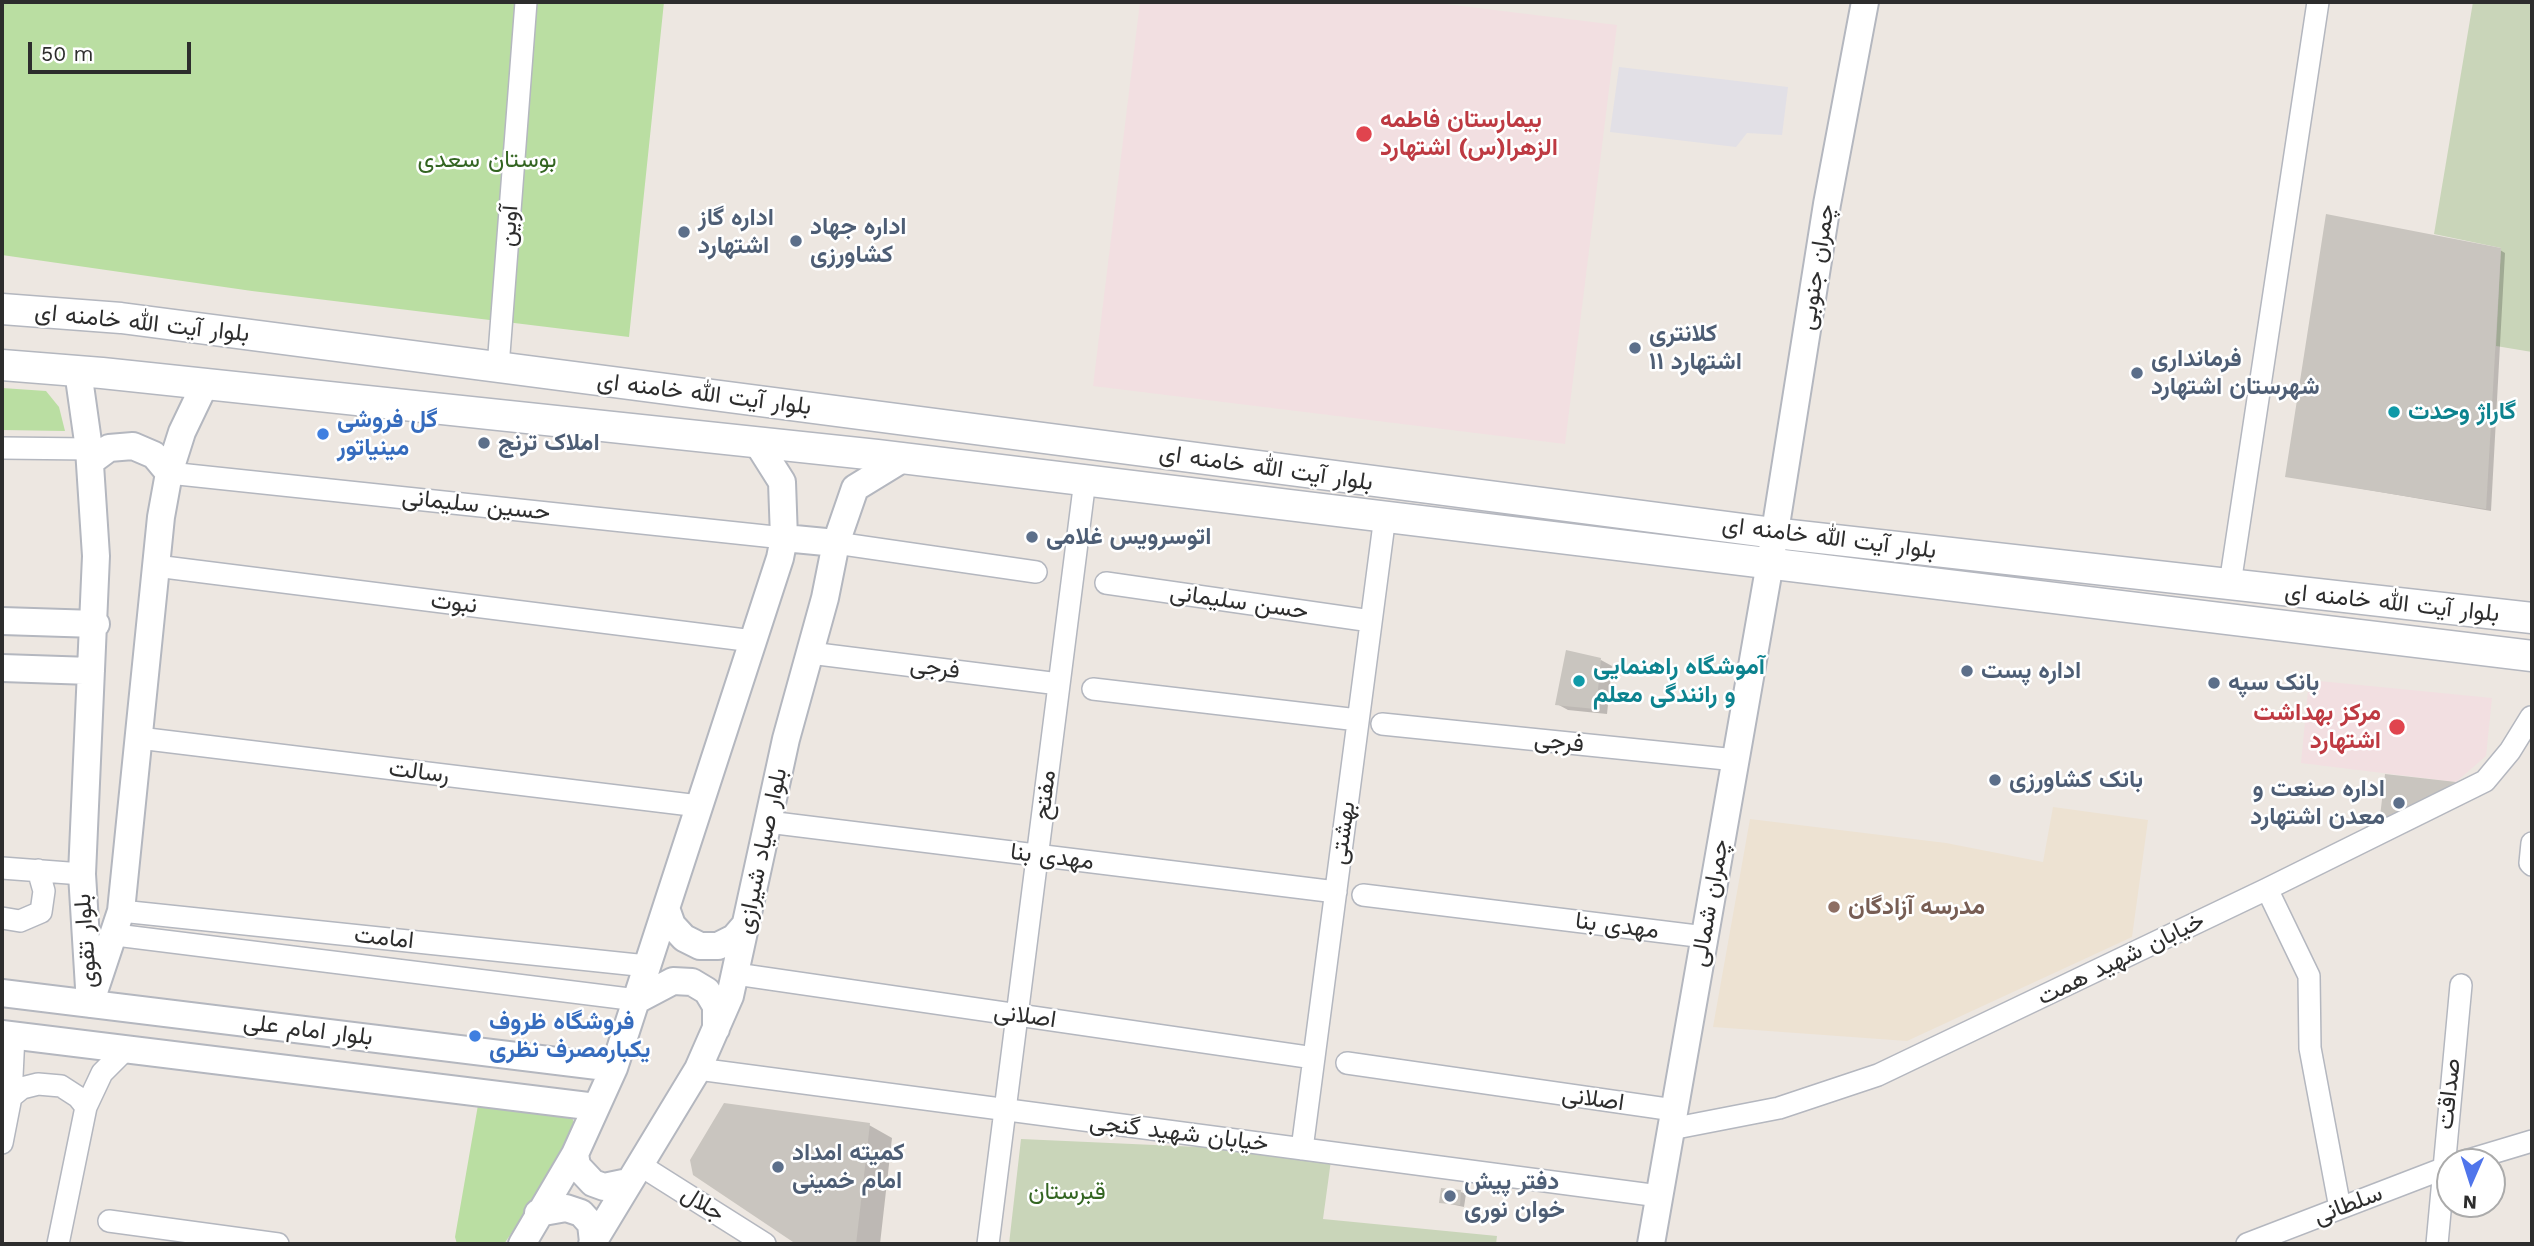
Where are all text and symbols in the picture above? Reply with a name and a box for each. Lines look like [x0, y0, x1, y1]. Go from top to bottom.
scale bar [32, 28, 194, 72]
text: 50 m [41, 41, 93, 66]
place label: بیمارستان فاطمه الزهرا(س) اشتهارد [1380, 106, 1558, 162]
marker: بیمارستان فاطمه الزهرا(س) اشتهارد [1354, 124, 1374, 144]
park label: بوستان سعدی [418, 146, 556, 174]
street label: چمران جنوبی [1793, 202, 1841, 332]
street label: آوین [493, 204, 525, 248]
place label: اداره گاز اشتهارد [698, 204, 774, 260]
place label: اداره جهاد کشاورزی [810, 213, 907, 269]
marker: اداره گاز اشتهارد [676, 224, 692, 240]
marker: اداره جهاد کشاورزی [788, 233, 804, 249]
street label: بلوار آیت الله خامنه ای [33, 297, 251, 349]
place label: کلانتری ۱۱ اشتهارد [1649, 320, 1742, 376]
marker: کلانتری ۱۱ اشتهارد [1627, 340, 1643, 356]
place label: فرمانداری شهرستان اشتهارد [2151, 345, 2320, 401]
marker: فرمانداری شهرستان اشتهارد [2129, 365, 2145, 381]
street label: بلوار آیت الله خامنه ای [595, 367, 813, 421]
place label: گاراژ وحدت [2408, 398, 2516, 426]
marker: گاراژ وحدت [2386, 404, 2402, 420]
place label: گل فروشی مینیاتور [337, 406, 438, 462]
marker: گل فروشی مینیاتور [315, 426, 331, 442]
place label: املاک ترنج [498, 429, 600, 457]
marker: املاک ترنج [476, 435, 492, 451]
street label: بلوار آیت الله خامنه ای [1157, 439, 1375, 497]
street label: حسین سلیمانی [400, 483, 552, 527]
street label: بلوار آیت الله خامنه ای [1720, 511, 1938, 565]
place label: اتوسرویس غلامی [1046, 523, 1211, 551]
marker: اتوسرویس غلامی [1024, 529, 1040, 545]
street label: بلوار آیت الله خامنه ای [2283, 577, 2501, 629]
street label: حسن سلیمانی [1168, 578, 1310, 626]
street label: نبوت [429, 586, 479, 620]
street label: فرجی [908, 651, 962, 685]
place label: آموشگاه راهنمایی و رانندگی معلم [1593, 653, 1765, 709]
place label: اداره پست [1981, 657, 2081, 685]
marker: اداره پست [1959, 663, 1975, 679]
place label: بانک سپه [2228, 669, 2319, 697]
marker: آموشگاه راهنمایی و رانندگی معلم [1571, 673, 1587, 689]
marker: بانک سپه [2206, 675, 2222, 691]
place label: مرکز بهداشت اشتهارد [2253, 699, 2381, 755]
marker: مرکز بهداشت اشتهارد [2387, 717, 2407, 737]
street label: فرجی [1533, 725, 1585, 759]
street label: رسالت [387, 754, 451, 790]
street label: بلوار صیاد شیرازی [730, 765, 794, 937]
place label: بانک کشاورزی [2009, 766, 2143, 794]
street label: مفتح [1028, 769, 1062, 821]
marker: بانک کشاورزی [1987, 772, 2003, 788]
place label: اداره صنعت و معدن اشتهارد [2250, 775, 2385, 831]
marker: اداره صنعت و معدن اشتهارد [2391, 795, 2407, 811]
street label: بهشتی [1324, 800, 1362, 866]
street label: چمران شمالی [1685, 837, 1735, 969]
street label: مهدی بنا [1009, 838, 1095, 876]
street label: بلوار تقوی [68, 893, 104, 989]
place label: مدرسه آزادگان [1848, 893, 1985, 921]
marker: مدرسه آزادگان [1826, 899, 1842, 915]
street label: خیابان شهید همت [2033, 906, 2209, 1012]
street label: مهدی بنا [1574, 907, 1660, 945]
street label: امامت [353, 921, 415, 955]
street label: اصلانی [992, 997, 1058, 1035]
street label: بلوار امام علی [242, 1008, 374, 1052]
place label: فروشگاه ظروف یکبارمصرف نظری [489, 1008, 651, 1064]
marker: فروشگاه ظروف یکبارمصرف نظری [467, 1028, 483, 1044]
street label: صداقت [2431, 1057, 2467, 1131]
street label: اصلانی [1560, 1080, 1626, 1118]
street label: خیابان شهید گنجی [1088, 1108, 1270, 1158]
place label: کمیته امداد امام خمینی [792, 1139, 905, 1195]
north arrow [2436, 1148, 2506, 1218]
marker: کمیته امداد امام خمینی [770, 1159, 786, 1175]
place label: دفتر پیش خوان نوری [1464, 1168, 1565, 1224]
park label: قبرستان [1028, 1178, 1106, 1206]
street label: سلطانی [2309, 1179, 2387, 1231]
street label: جلال [676, 1180, 730, 1228]
marker: دفتر پیش خوان نوری [1442, 1188, 1458, 1204]
text: N [2462, 1191, 2478, 1214]

